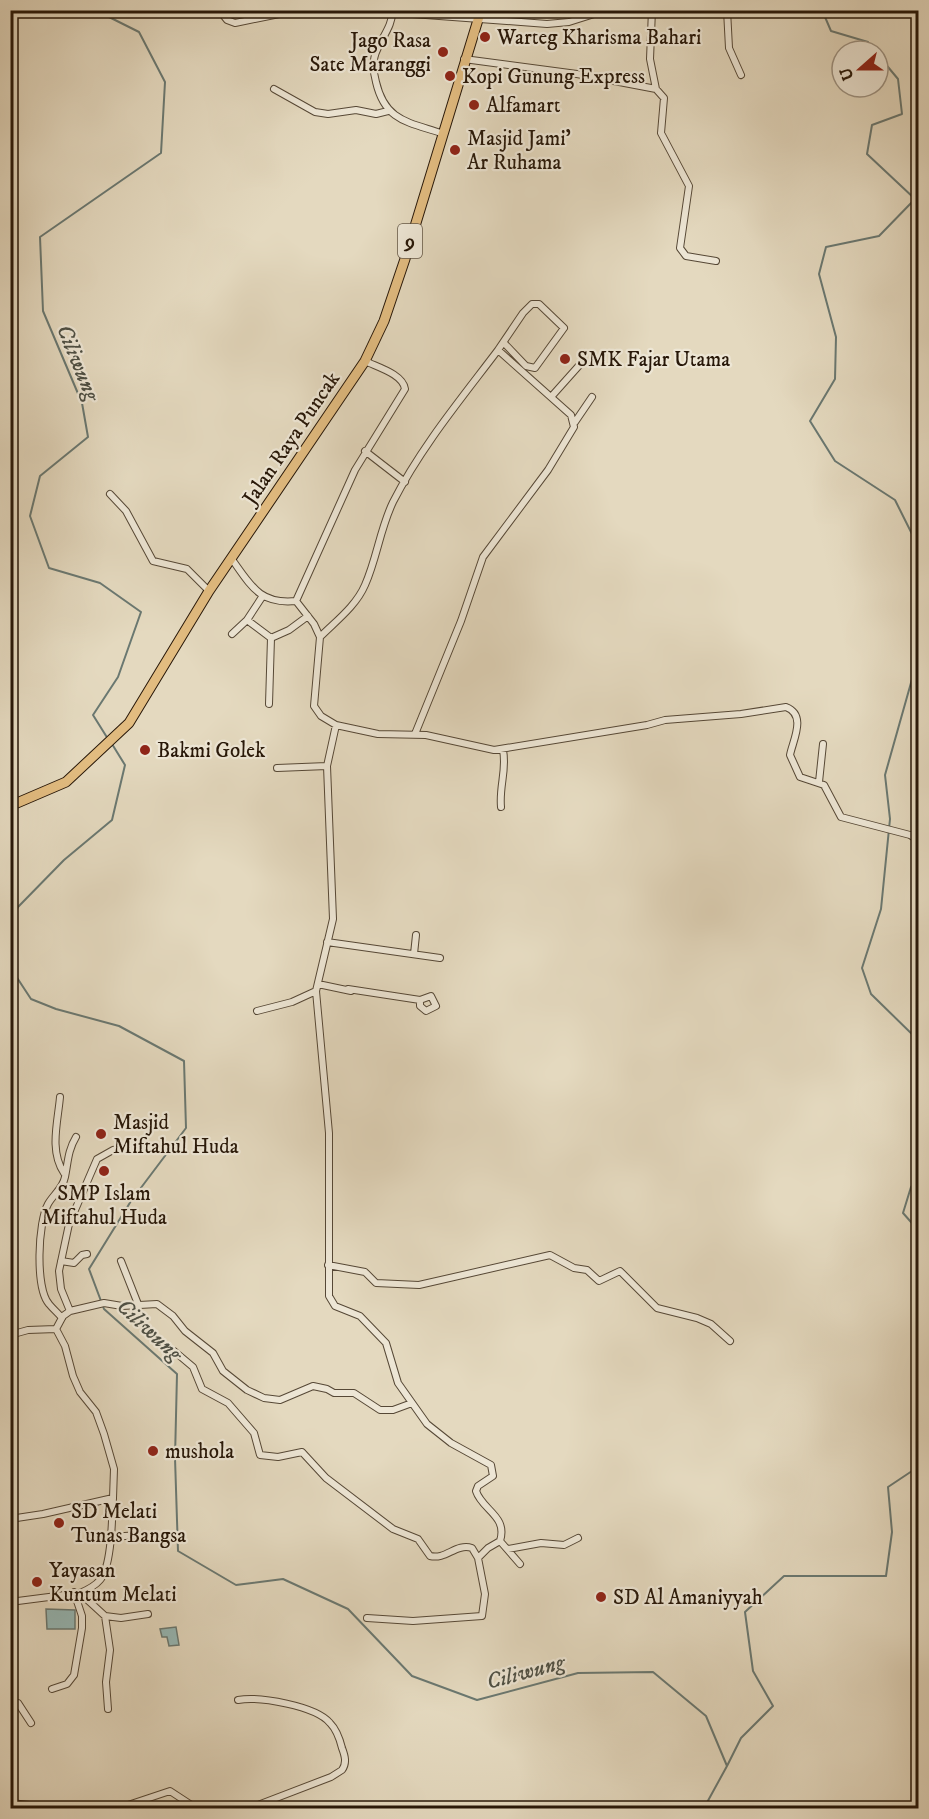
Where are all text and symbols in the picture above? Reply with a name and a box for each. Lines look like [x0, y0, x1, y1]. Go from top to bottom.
place label: Warteg Kharisma Bahari [496, 25, 701, 51]
place label: Jago Rasa Sate Maranggi [309, 28, 431, 78]
marker: Warteg Kharisma Bahari [478, 30, 492, 44]
north arrow [830, 39, 890, 99]
marker: Jago Rasa Sate Maranggi [436, 45, 450, 59]
place label: Kopi Gunung Express [462, 64, 645, 90]
text: U [835, 64, 858, 83]
marker: Kopi Gunung Express [443, 69, 457, 83]
place label: Alfamart [486, 93, 561, 119]
marker: Alfamart [467, 98, 481, 112]
place label: Masjid Jami' Ar Ruhama [467, 126, 571, 176]
marker: Masjid Jami' Ar Ruhama [448, 143, 462, 157]
road number: 9 [398, 224, 422, 258]
water label: Ciliwung [50, 321, 106, 406]
place label: SMK Fajar Utama [577, 347, 730, 373]
marker: SMK Fajar Utama [558, 352, 572, 366]
street label: Jalan Raya Puncak [236, 366, 346, 512]
place label: Bakmi Golek [157, 738, 266, 764]
marker: Bakmi Golek [138, 743, 152, 757]
place label: Masjid Miftahul Huda [113, 1110, 239, 1160]
marker: Masjid Miftahul Huda [94, 1127, 108, 1141]
marker: SMP Islam Miftahul Huda [97, 1164, 111, 1178]
place label: SMP Islam Miftahul Huda [41, 1181, 167, 1231]
water label: Ciliwung [111, 1293, 189, 1369]
place label: mushola [165, 1439, 234, 1465]
marker: mushola [146, 1444, 160, 1458]
place label: SD Melati Tunas Bangsa [71, 1499, 186, 1549]
marker: SD Melati Tunas Bangsa [52, 1516, 66, 1530]
place label: Yayasan Kuntum Melati [49, 1558, 177, 1608]
marker: Yayasan Kuntum Melati [30, 1575, 44, 1589]
place label: SD Al Amaniyyah [613, 1585, 763, 1611]
marker: SD Al Amaniyyah [594, 1590, 608, 1604]
water label: Ciliwung [483, 1649, 569, 1696]

